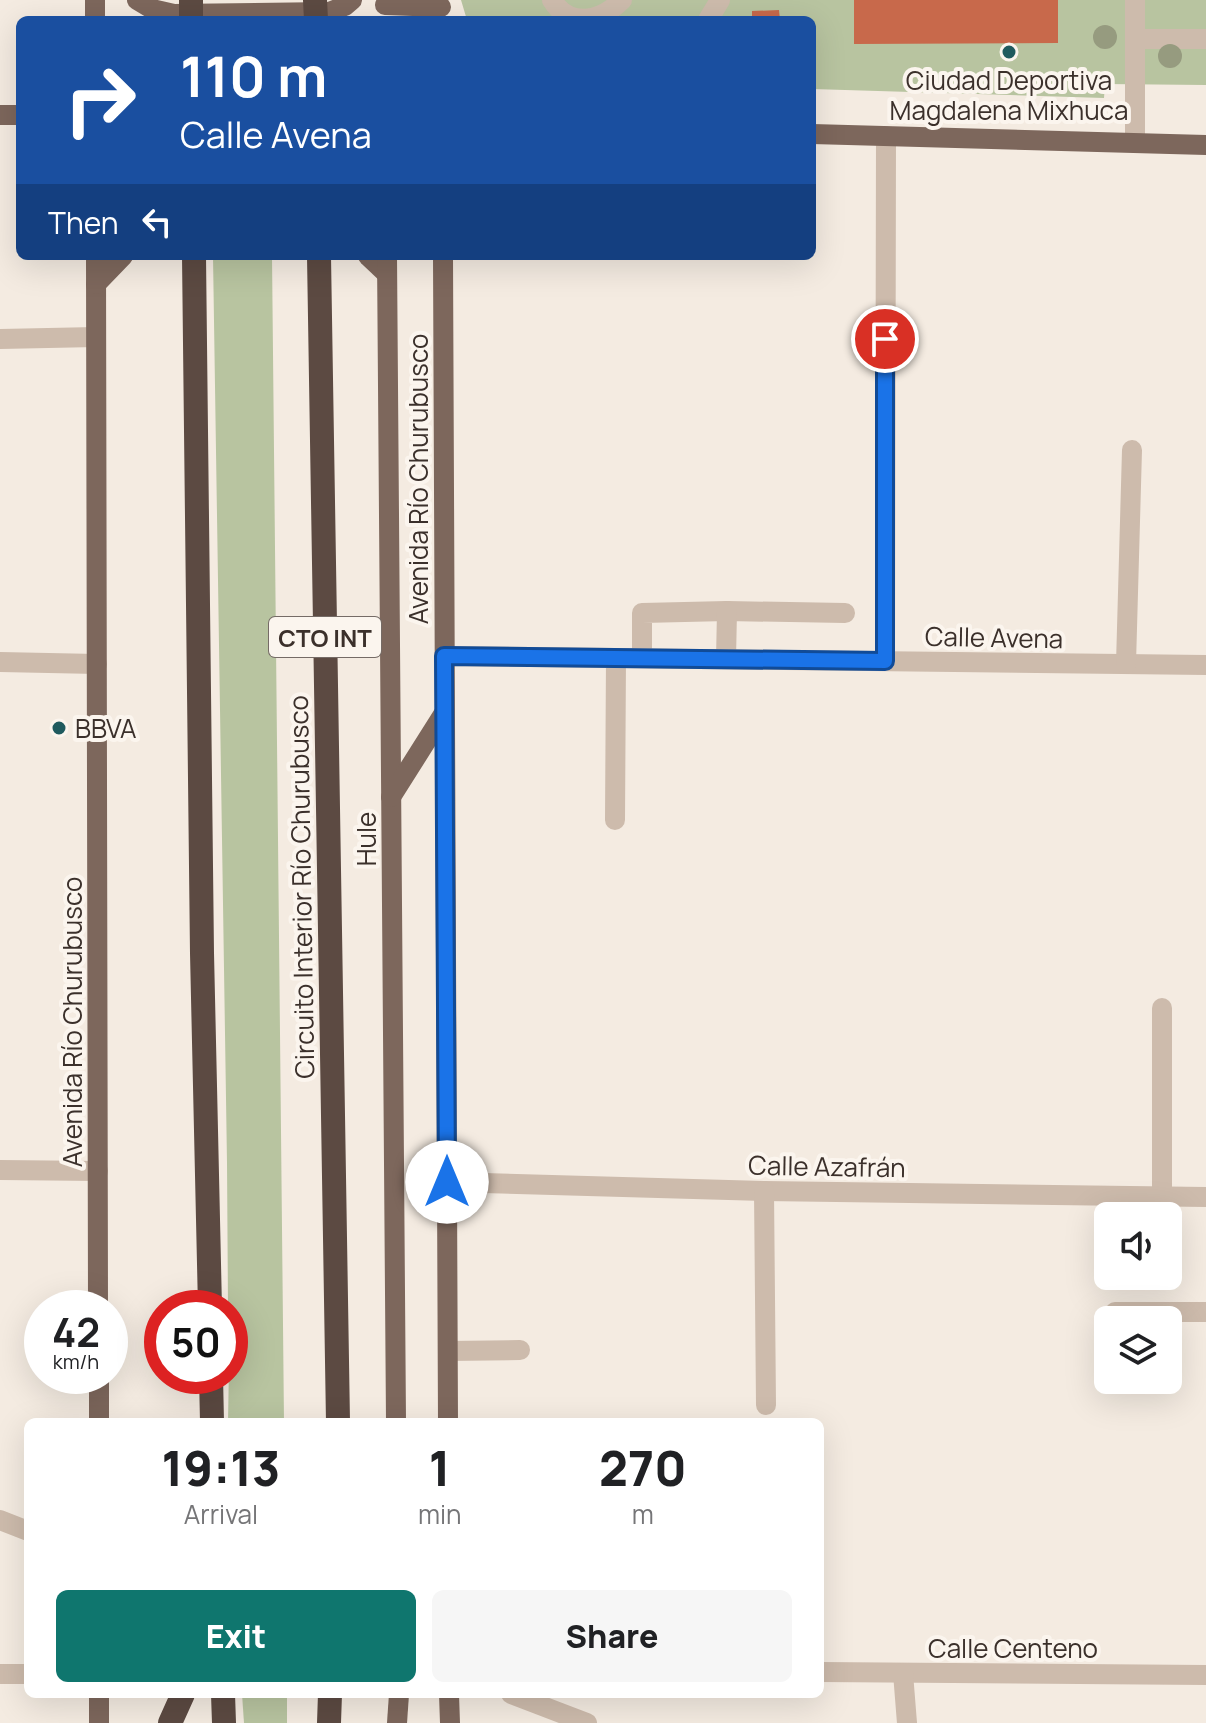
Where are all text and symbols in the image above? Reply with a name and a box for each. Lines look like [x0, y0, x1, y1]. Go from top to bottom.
text: 110 m [180, 37, 327, 114]
marker: Ciudad Deportiva Magdalena Mixhuca [1000, 43, 1018, 61]
icon: right [48, 48, 152, 152]
place label: Ciudad Deportiva Magdalena Mixhuca [890, 62, 1128, 128]
text: Calle Avena [180, 110, 372, 159]
icon: left [135, 200, 179, 244]
text: Then [48, 202, 119, 243]
pin [851, 305, 919, 373]
icon: arrive [863, 317, 907, 361]
street label: Avenida Río Churubusco [400, 334, 436, 624]
road number: CTO INT [269, 617, 381, 657]
street label: Calle Avena [924, 618, 1064, 656]
street label: Circuito Interior Río Churubusco [280, 695, 322, 1079]
place label: BBVA [75, 710, 136, 746]
marker: BBVA [50, 719, 68, 737]
street label: Hule [348, 812, 384, 866]
street label: Avenida Río Churubusco [54, 877, 90, 1167]
position arrow [405, 1140, 489, 1224]
street label: Calle Azafrán [748, 1147, 906, 1185]
map controls [1094, 1202, 1182, 1394]
button: sound [1094, 1202, 1182, 1290]
speed limit sign: 50 [144, 1290, 248, 1394]
text: 42 [52, 1304, 100, 1359]
button: layers [1094, 1306, 1182, 1394]
text: km/h [53, 1348, 99, 1375]
text: 19:13 [162, 1435, 280, 1500]
text: 1 [429, 1435, 451, 1500]
text: 270 [599, 1435, 687, 1500]
text: Arrival [184, 1496, 258, 1532]
text: min [418, 1496, 462, 1532]
text: m [632, 1496, 654, 1532]
button: Exit [56, 1590, 416, 1682]
button: Share [432, 1590, 792, 1682]
street label: Calle Centeno [928, 1630, 1098, 1666]

